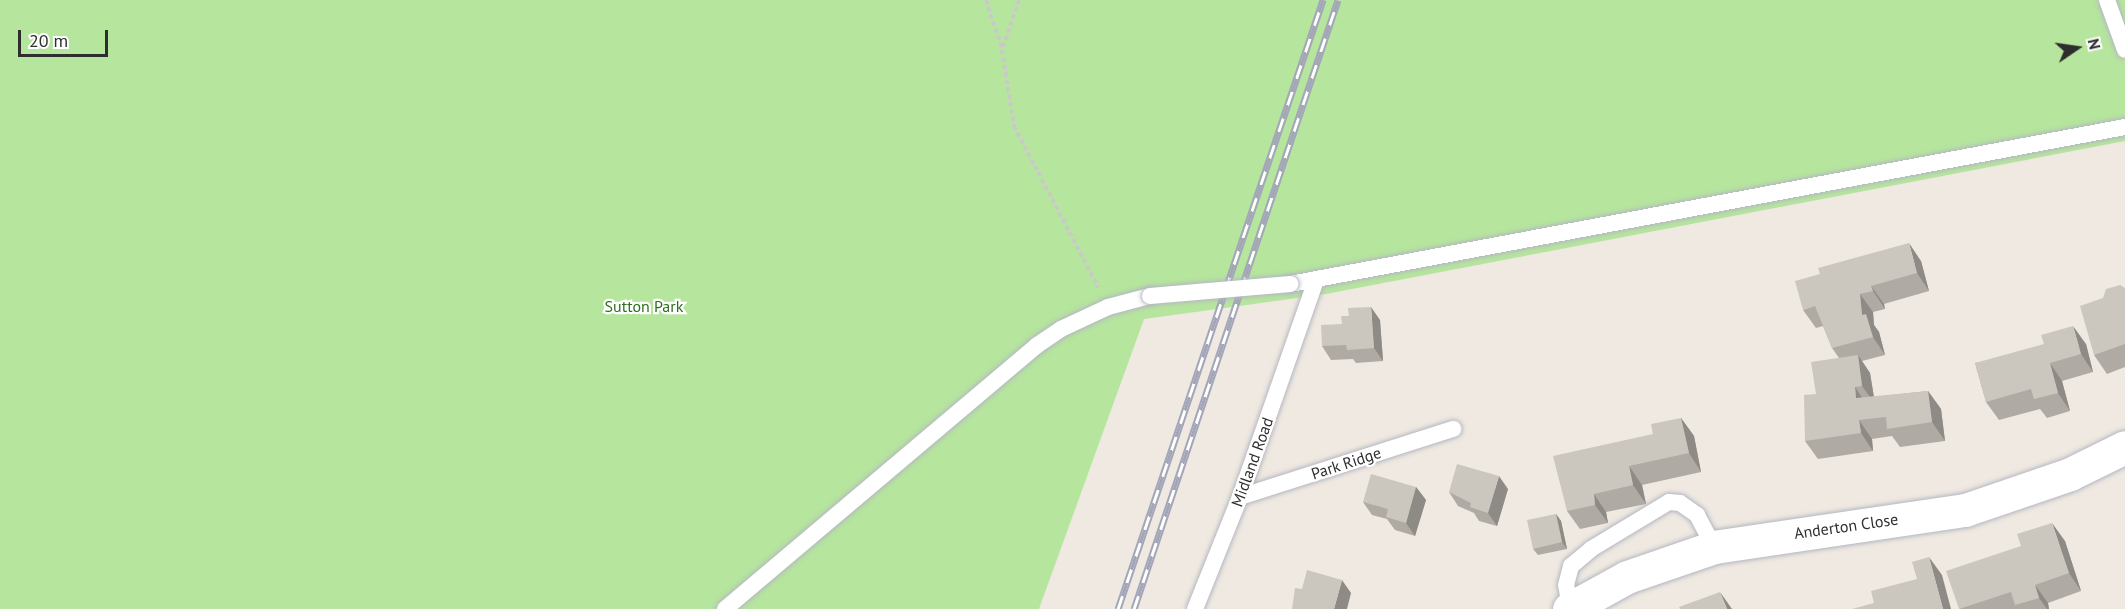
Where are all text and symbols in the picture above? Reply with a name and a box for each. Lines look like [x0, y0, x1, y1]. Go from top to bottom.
scale bar [21, 18, 111, 56]
north arrow [2047, 18, 2107, 78]
text: 20 m [29, 29, 68, 52]
text: N [2084, 37, 2105, 51]
park label: Sutton Park [605, 296, 683, 316]
street label: Midland Road [1227, 415, 1277, 509]
street label: Park Ridge [1308, 443, 1384, 483]
street label: Anderton Close [1793, 509, 1899, 543]

